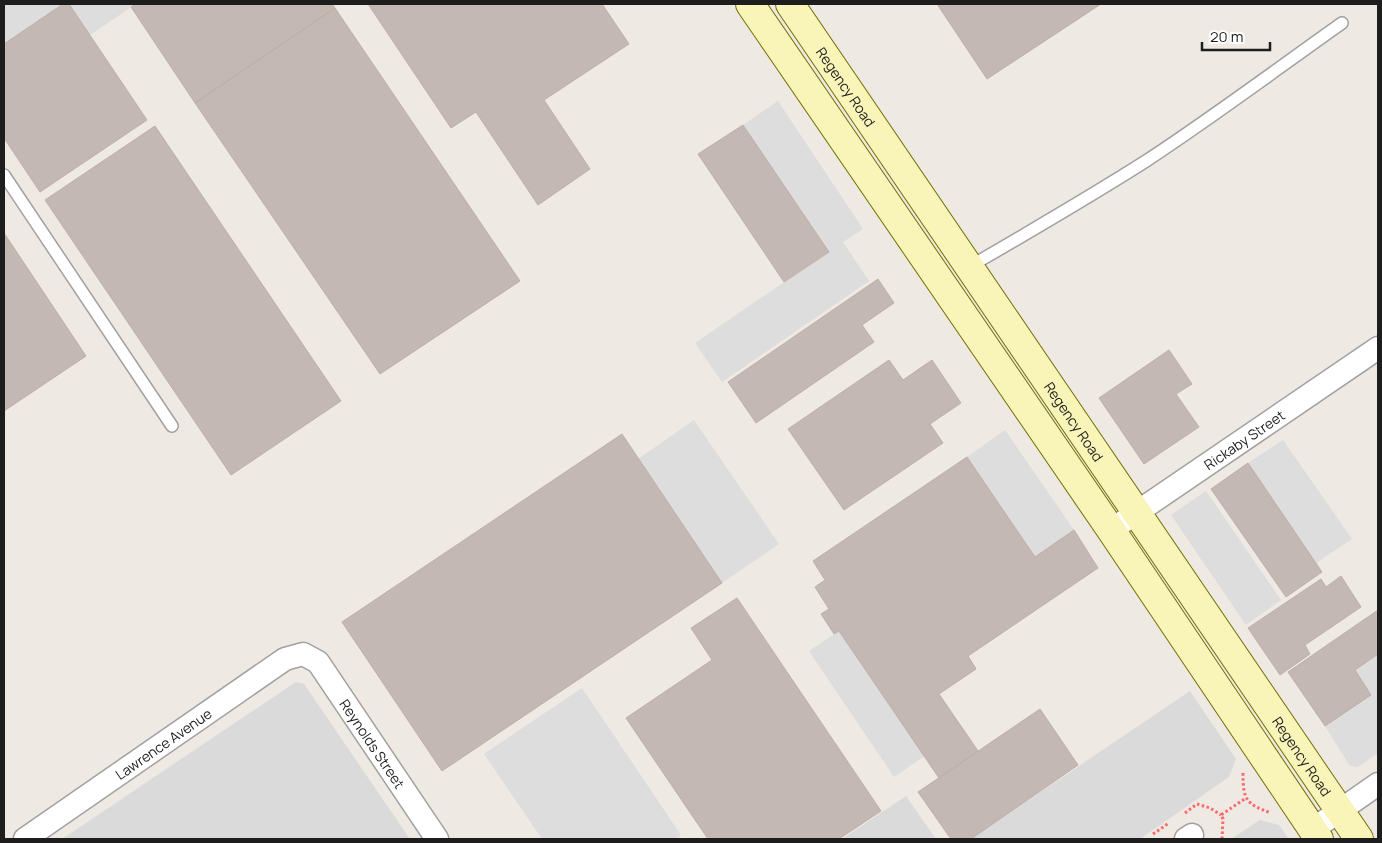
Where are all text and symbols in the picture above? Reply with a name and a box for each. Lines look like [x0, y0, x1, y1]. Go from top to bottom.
scale bar [1202, 20, 1270, 52]
text: 20 m [1210, 26, 1243, 47]
street label: Regency Road [812, 43, 880, 130]
street label: Regency Road [1040, 378, 1108, 465]
street label: Rickaby Street [1200, 405, 1288, 474]
street label: Reynolds Street [336, 695, 410, 792]
street label: Lawrence Avenue [111, 703, 215, 783]
street label: Regency Road [1269, 712, 1336, 800]

